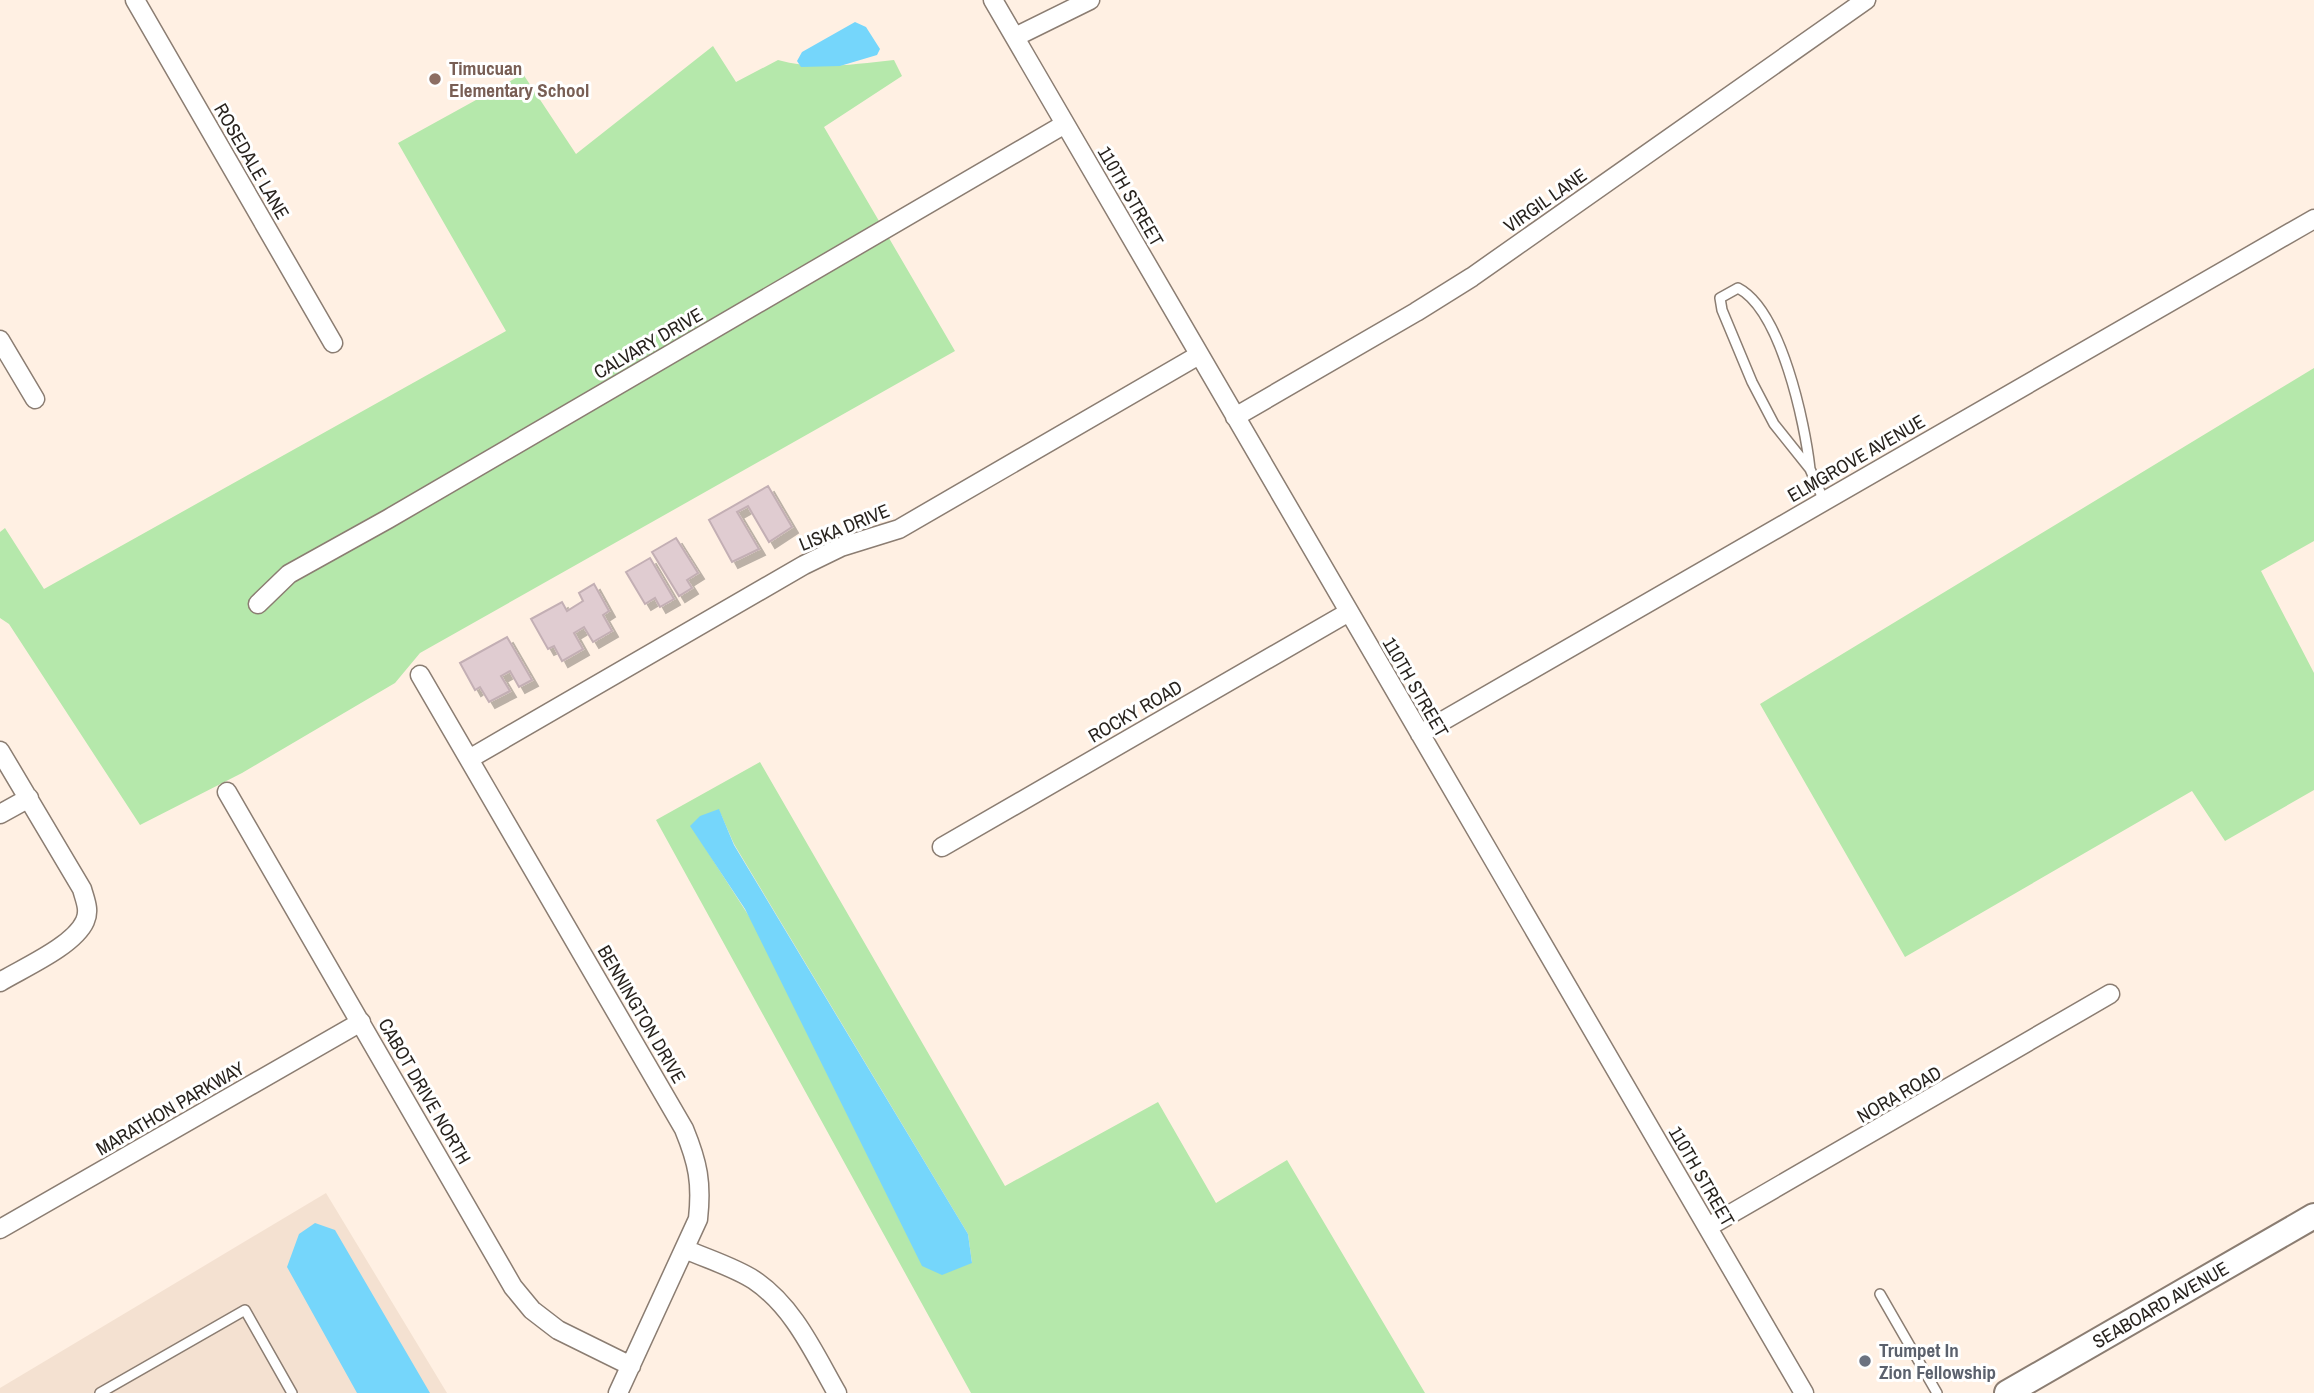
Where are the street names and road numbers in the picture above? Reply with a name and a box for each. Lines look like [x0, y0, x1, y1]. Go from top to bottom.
street label: ROSEDALE LANE [208, 98, 296, 224]
street label: 110TH STREET [1092, 141, 1170, 251]
street label: VIRGIL LANE [1498, 162, 1592, 238]
street label: CALVARY DRIVE [589, 301, 707, 385]
street label: ELMGROVE AVENUE [1783, 408, 1929, 508]
street label: LISKA DRIVE [795, 497, 893, 557]
street label: 110TH STREET [1377, 632, 1455, 742]
street label: ROCKY ROAD [1083, 674, 1187, 748]
street label: BENNINGTON DRIVE [592, 940, 692, 1088]
street label: CABOT DRIVE NORTH [373, 1013, 477, 1169]
street label: MARATHON PARKWAY [91, 1055, 250, 1161]
street label: NORA ROAD [1852, 1059, 1946, 1129]
street label: 110TH STREET [1663, 1121, 1741, 1231]
street label: SEABOARD AVENUE [2088, 1255, 2233, 1354]

